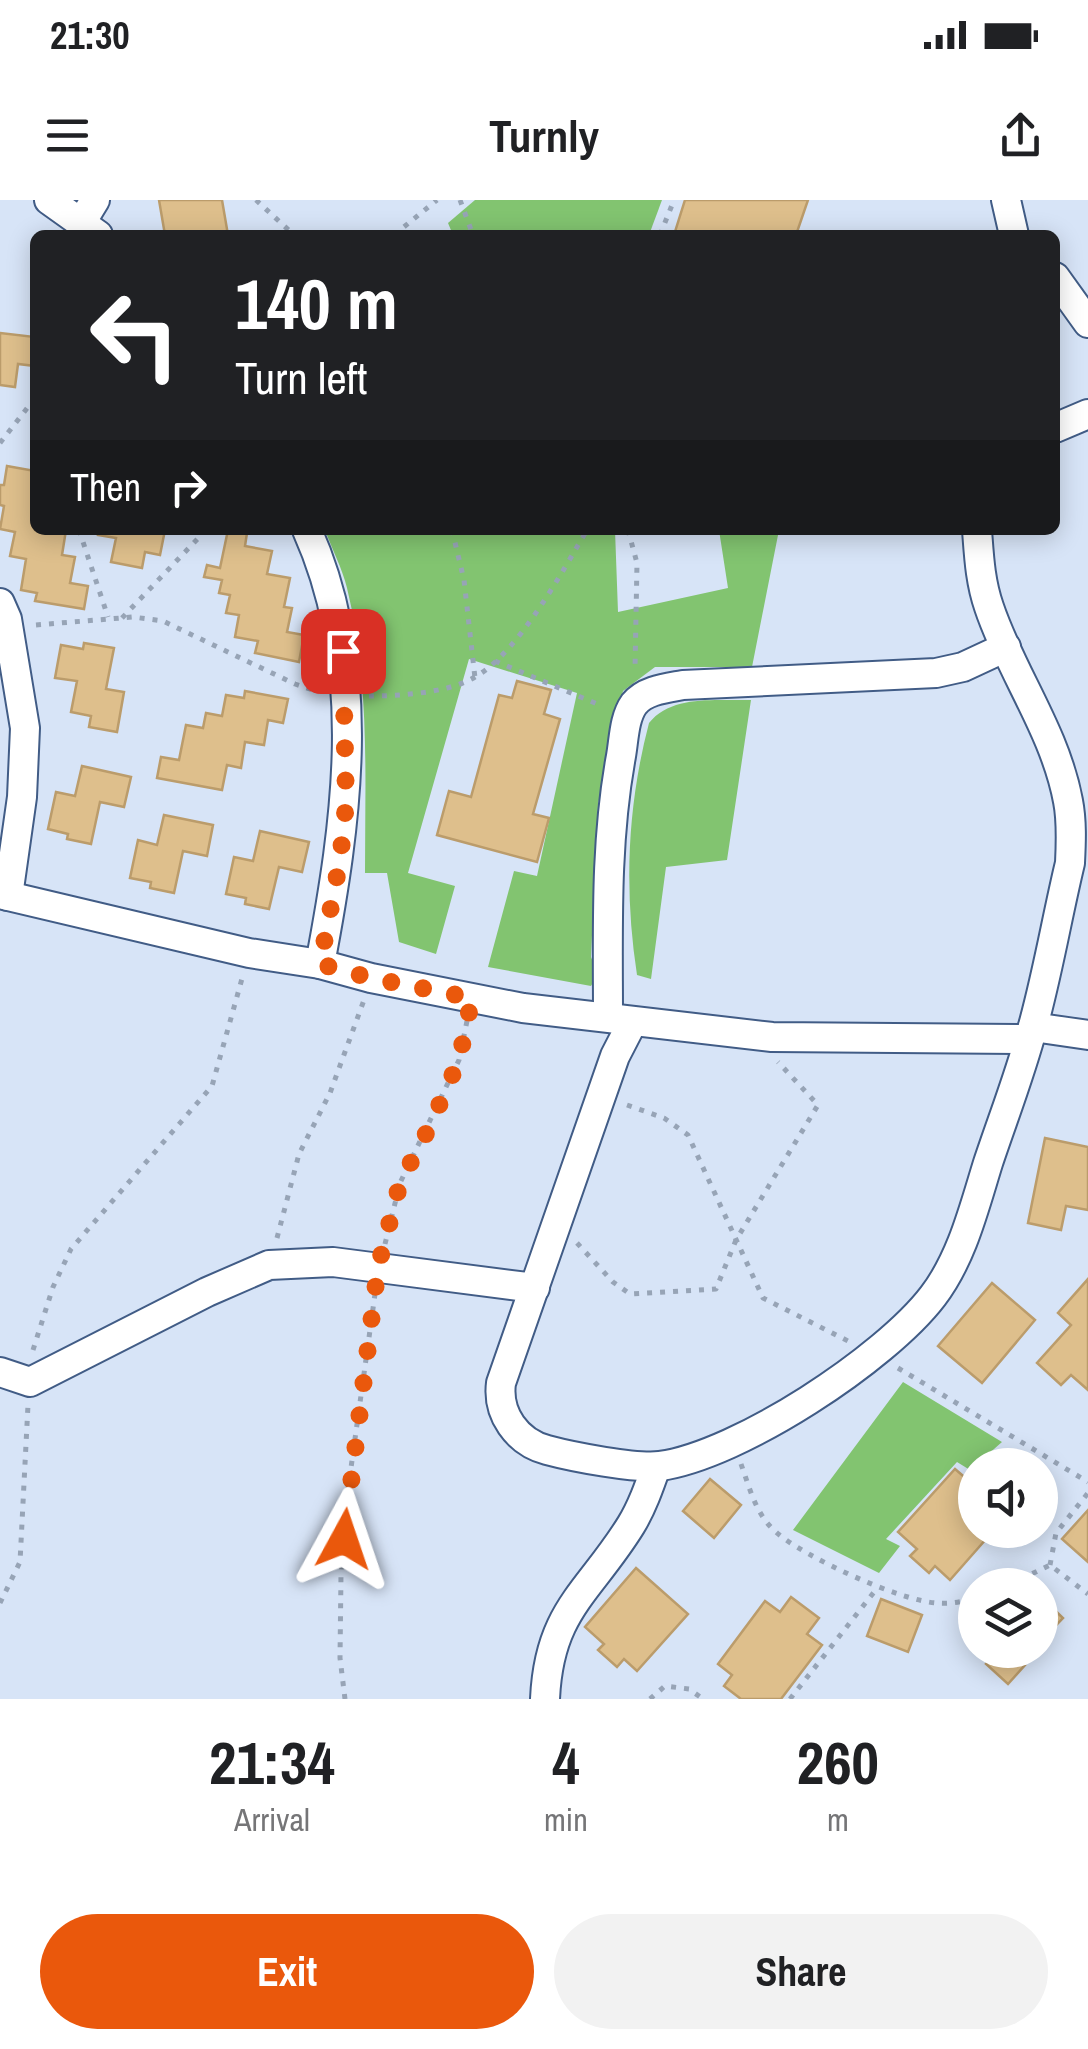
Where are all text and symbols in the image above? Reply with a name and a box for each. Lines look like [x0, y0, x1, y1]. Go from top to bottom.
text: 21:30 [50, 10, 130, 61]
text: Turnly [489, 105, 599, 166]
icon: menu [40, 108, 95, 163]
icon: share [993, 108, 1048, 163]
text: 140 m [235, 257, 398, 351]
icon: left [70, 270, 200, 400]
text: Turn left [235, 347, 367, 408]
icon: right [161, 460, 216, 515]
text: Then [70, 462, 141, 513]
pin [301, 609, 386, 694]
icon: arrive [316, 624, 371, 679]
map controls [958, 1448, 1058, 1668]
button: sound [958, 1448, 1058, 1548]
position arrow [292, 1487, 396, 1591]
button: layers [958, 1568, 1058, 1668]
text: 21:34 [209, 1722, 335, 1803]
text: 4 [552, 1722, 580, 1803]
text: 260 [797, 1722, 879, 1803]
text: Arrival [234, 1798, 310, 1841]
text: min [544, 1798, 588, 1841]
text: m [827, 1798, 849, 1841]
button: Exit [40, 1914, 534, 2029]
button: Share [554, 1914, 1048, 2029]

